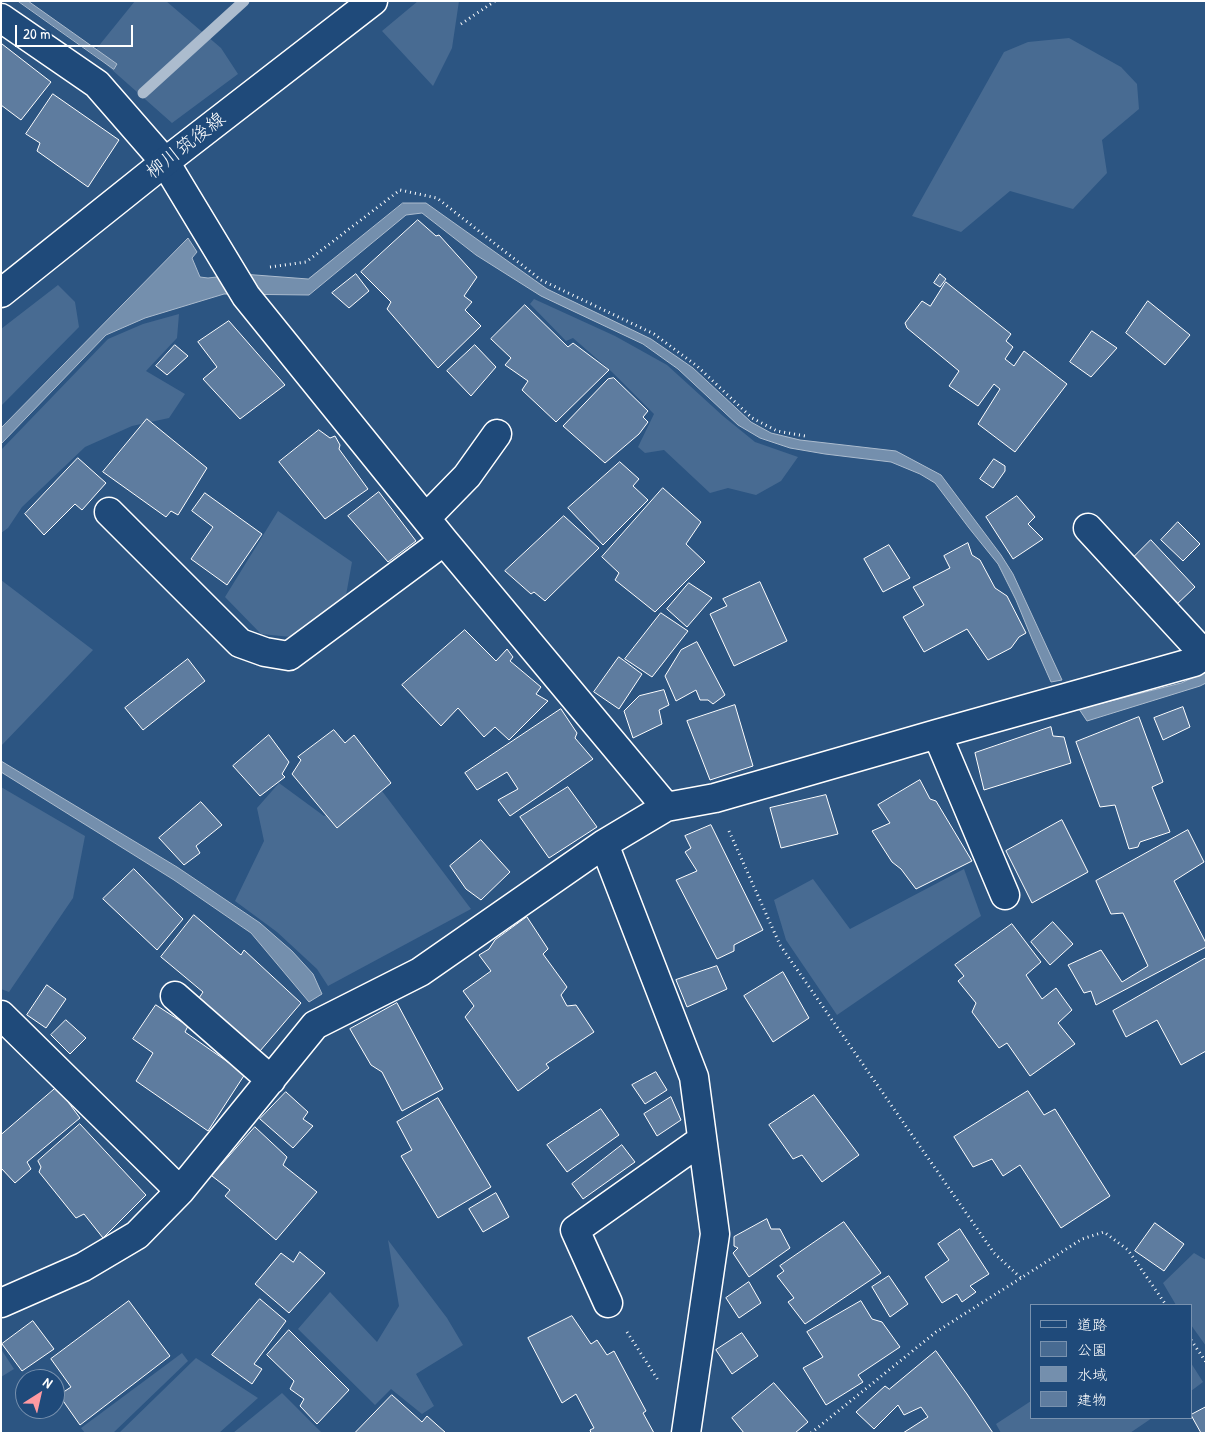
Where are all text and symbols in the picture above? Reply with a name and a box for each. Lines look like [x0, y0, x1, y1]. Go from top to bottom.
scale bar [18, 15, 135, 47]
text: 20 m [23, 23, 50, 44]
street label: 柳川筑後線 [142, 108, 230, 184]
legend [1030, 1304, 1192, 1419]
text: 道路 [1077, 1314, 1107, 1335]
text: 公園 [1077, 1339, 1107, 1360]
text: 水域 [1077, 1364, 1107, 1385]
north arrow [15, 1369, 65, 1419]
text: N [40, 1372, 57, 1392]
text: 建物 [1077, 1389, 1107, 1410]

